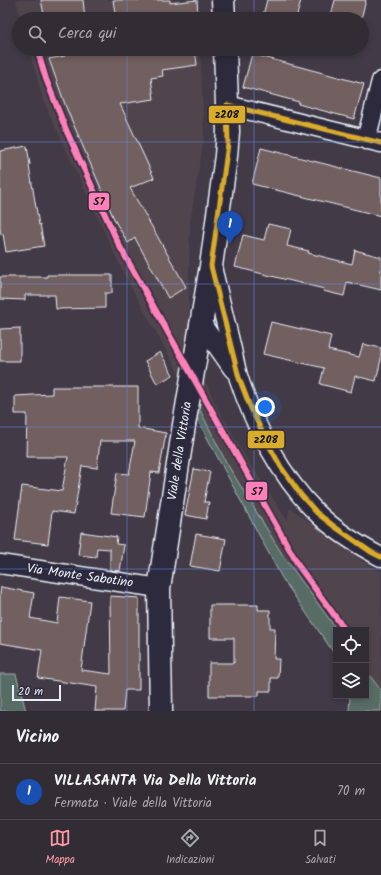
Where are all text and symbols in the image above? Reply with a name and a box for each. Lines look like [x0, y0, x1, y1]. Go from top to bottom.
search box [12, 12, 369, 56]
text: Cerca qui [58, 22, 116, 46]
icon: search [26, 23, 48, 45]
line badge: z208 [208, 105, 246, 124]
text: z208 [215, 106, 239, 124]
line badge: S7 [88, 192, 110, 211]
text: S7 [93, 193, 105, 211]
pin: 1 [217, 211, 243, 244]
your location [255, 397, 275, 417]
street label: Viale della Vittoria [162, 400, 198, 502]
line badge: z208 [247, 430, 285, 449]
text: z208 [254, 431, 278, 449]
line badge: S7 [245, 481, 268, 501]
text: S7 [251, 483, 263, 501]
street label: Via Monte Sabotino [25, 558, 135, 594]
map controls [333, 627, 369, 699]
button: locate [333, 627, 369, 663]
button: layers [333, 663, 369, 699]
scale bar [12, 683, 61, 702]
text: 20 m [18, 683, 43, 701]
text: Vicino [16, 724, 59, 751]
text: VILLASANTA Via Della Vittoria [54, 769, 256, 793]
text: 1 [27, 781, 31, 802]
text: 70 m [337, 781, 365, 802]
text: Fermata · Viale della Vittoria [54, 793, 212, 814]
tab: Mappa [45, 827, 75, 869]
tab: Indicazioni [166, 827, 214, 869]
tab: Salvati [305, 827, 336, 869]

